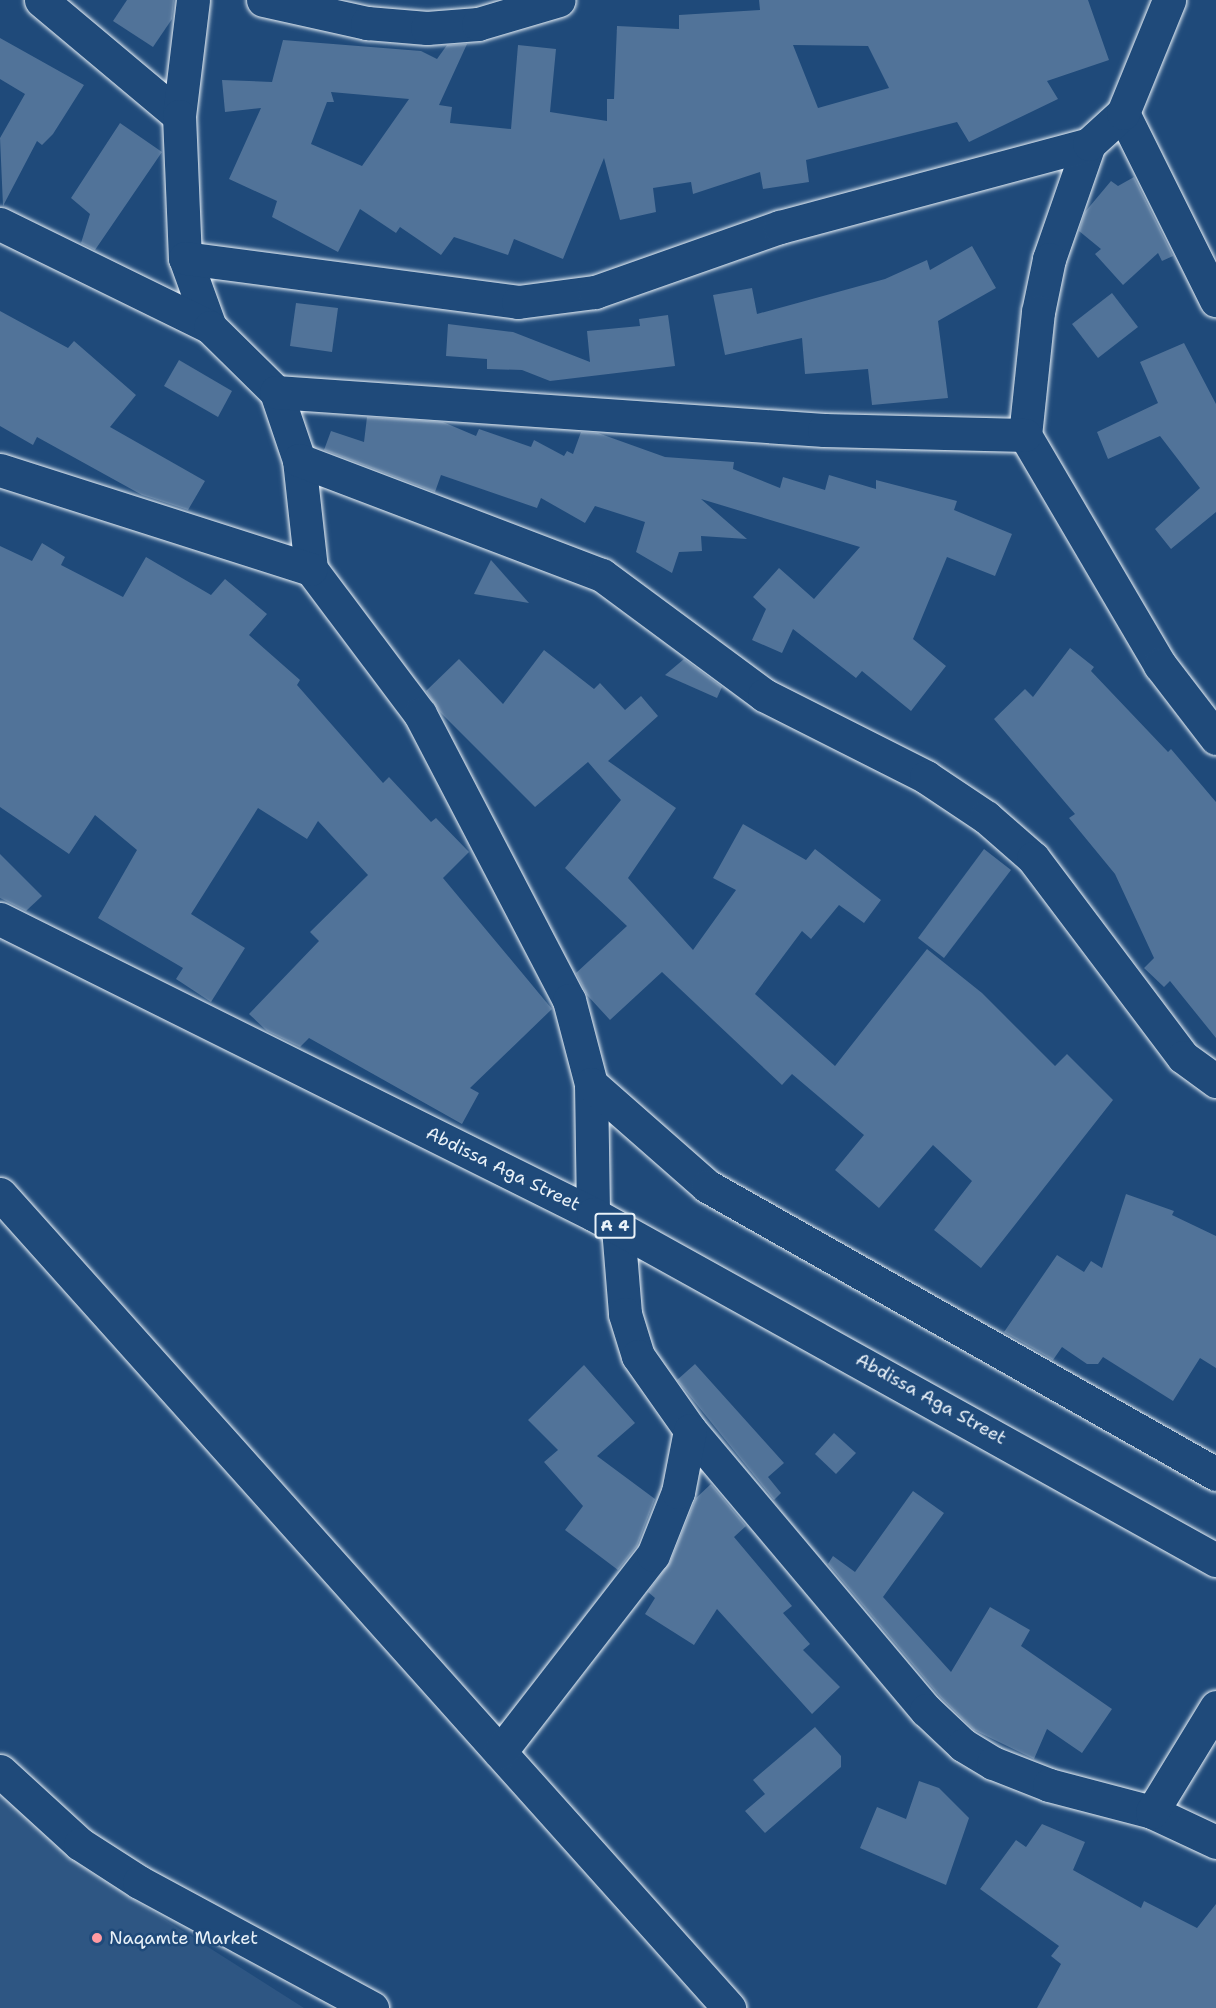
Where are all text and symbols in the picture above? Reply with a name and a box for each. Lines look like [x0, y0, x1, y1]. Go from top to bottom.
street label: Abdissa Aga Street [422, 1122, 584, 1216]
road number: A 4 [594, 1213, 636, 1239]
street label: Abdissa Aga Street [852, 1349, 1010, 1449]
place label: Naqamte Market [109, 1927, 258, 1949]
marker: Naqamte Market [90, 1931, 104, 1945]

